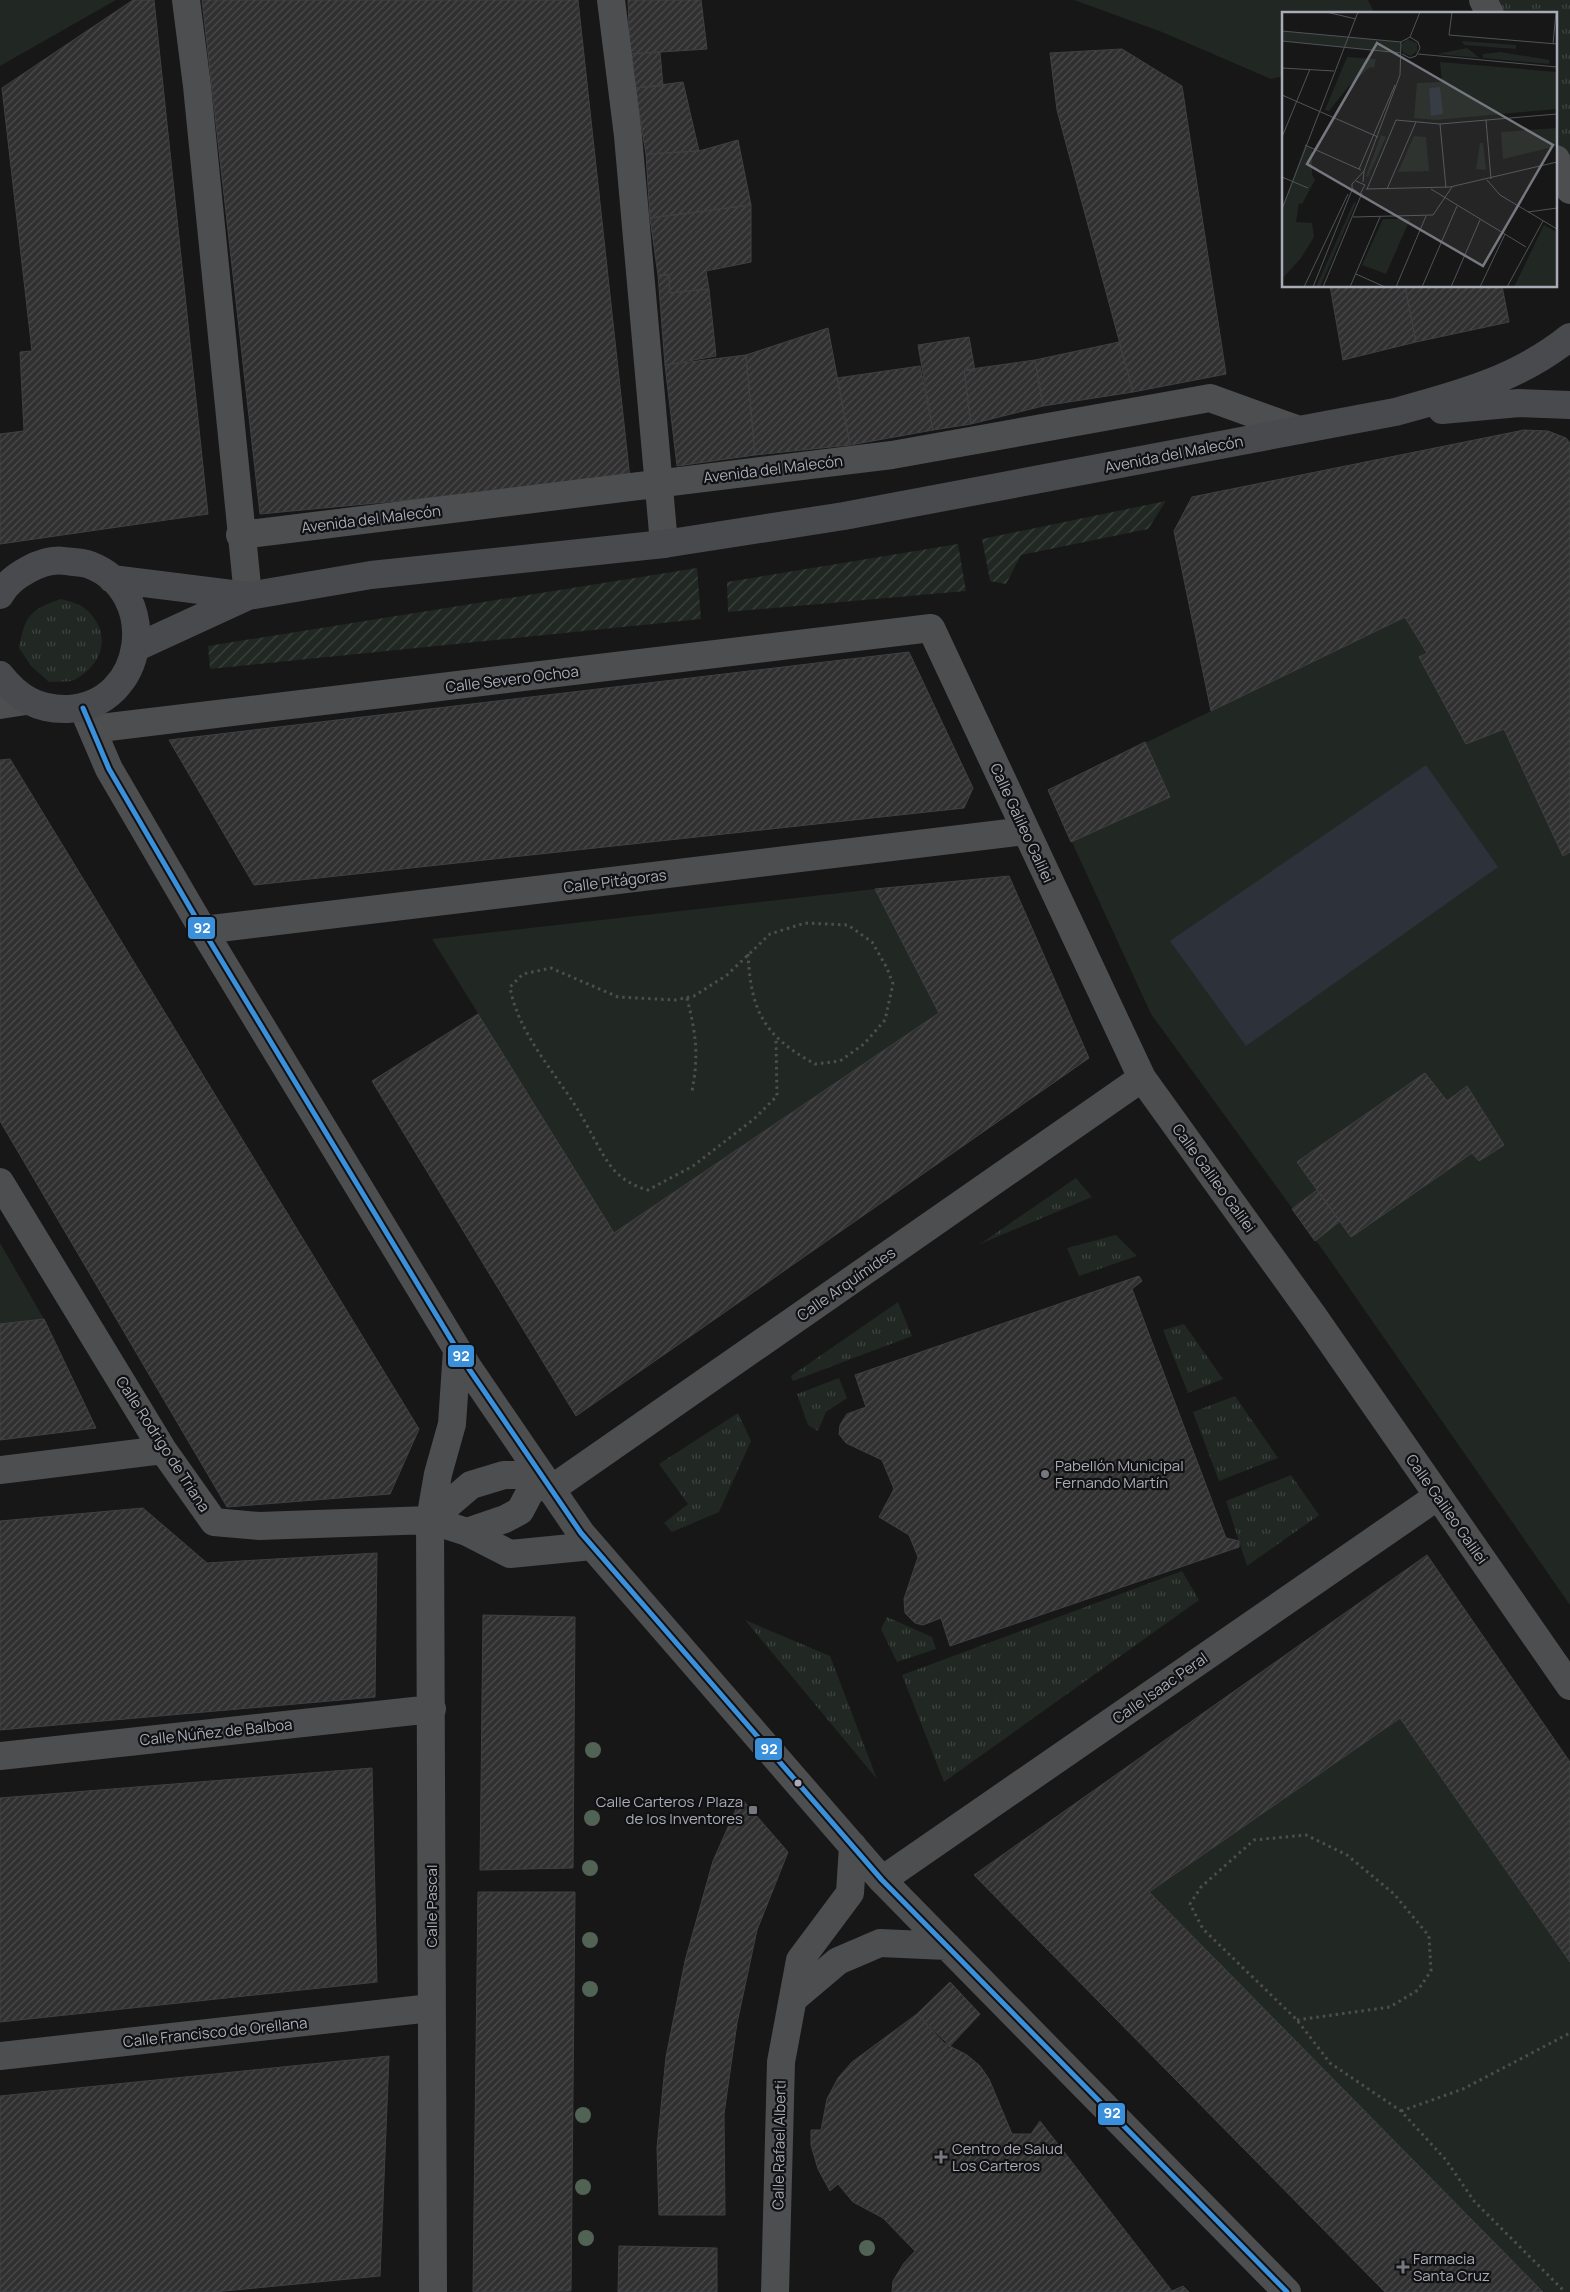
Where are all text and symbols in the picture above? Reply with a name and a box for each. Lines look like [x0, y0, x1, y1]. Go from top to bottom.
inset map [1282, 12, 1558, 288]
street label: Avenida del Malecón [1103, 430, 1245, 478]
street label: Avenida del Malecón [702, 450, 844, 488]
street label: Avenida del Malecón [300, 500, 442, 538]
street label: Calle Severo Ochoa [444, 660, 580, 698]
street label: Calle Galileo Galilei [985, 760, 1059, 886]
street label: Calle Pitágoras [562, 864, 668, 898]
line badge: 92 [187, 916, 216, 940]
text: 92 [193, 918, 211, 937]
street label: Calle Galileo Galilei [1167, 1119, 1261, 1237]
street label: Calle Arquímides [793, 1242, 900, 1326]
line badge: 92 [447, 1344, 475, 1368]
text: 92 [452, 1346, 470, 1365]
street label: Calle Rodrigo de Triana [111, 1372, 215, 1516]
street label: Calle Galileo Galilei [1401, 1450, 1493, 1568]
place label: Pabellón Municipal Fernando Martín [1055, 1455, 1184, 1493]
marker: Pabellón Municipal Fernando Martín [1039, 1468, 1051, 1480]
street label: Calle Isaac Peral [1108, 1647, 1212, 1729]
street label: Calle Núñez de Balboa [139, 1714, 293, 1750]
line badge: 92 [754, 1737, 783, 1761]
text: 92 [760, 1739, 778, 1758]
unlabelled marker [793, 1778, 803, 1788]
place label: Calle Carteros / Plaza de los Inventores [596, 1791, 743, 1829]
marker: Calle Carteros / Plaza de los Inventores [747, 1804, 759, 1816]
street label: Calle Pascal [421, 1865, 442, 1947]
street label: Calle Francisco de Orellana [122, 2012, 308, 2052]
street label: Calle Rafael Alberti [767, 2080, 791, 2210]
line badge: 92 [1097, 2102, 1126, 2126]
text: 92 [1103, 2103, 1121, 2122]
place label: Centro de Salud Los Carteros [952, 2138, 1063, 2176]
marker: Centro de Salud Los Carteros [934, 2150, 948, 2164]
place label: Farmacia Santa Cruz [1413, 2248, 1490, 2286]
marker: Farmacia Santa Cruz [1397, 2261, 1409, 2273]

